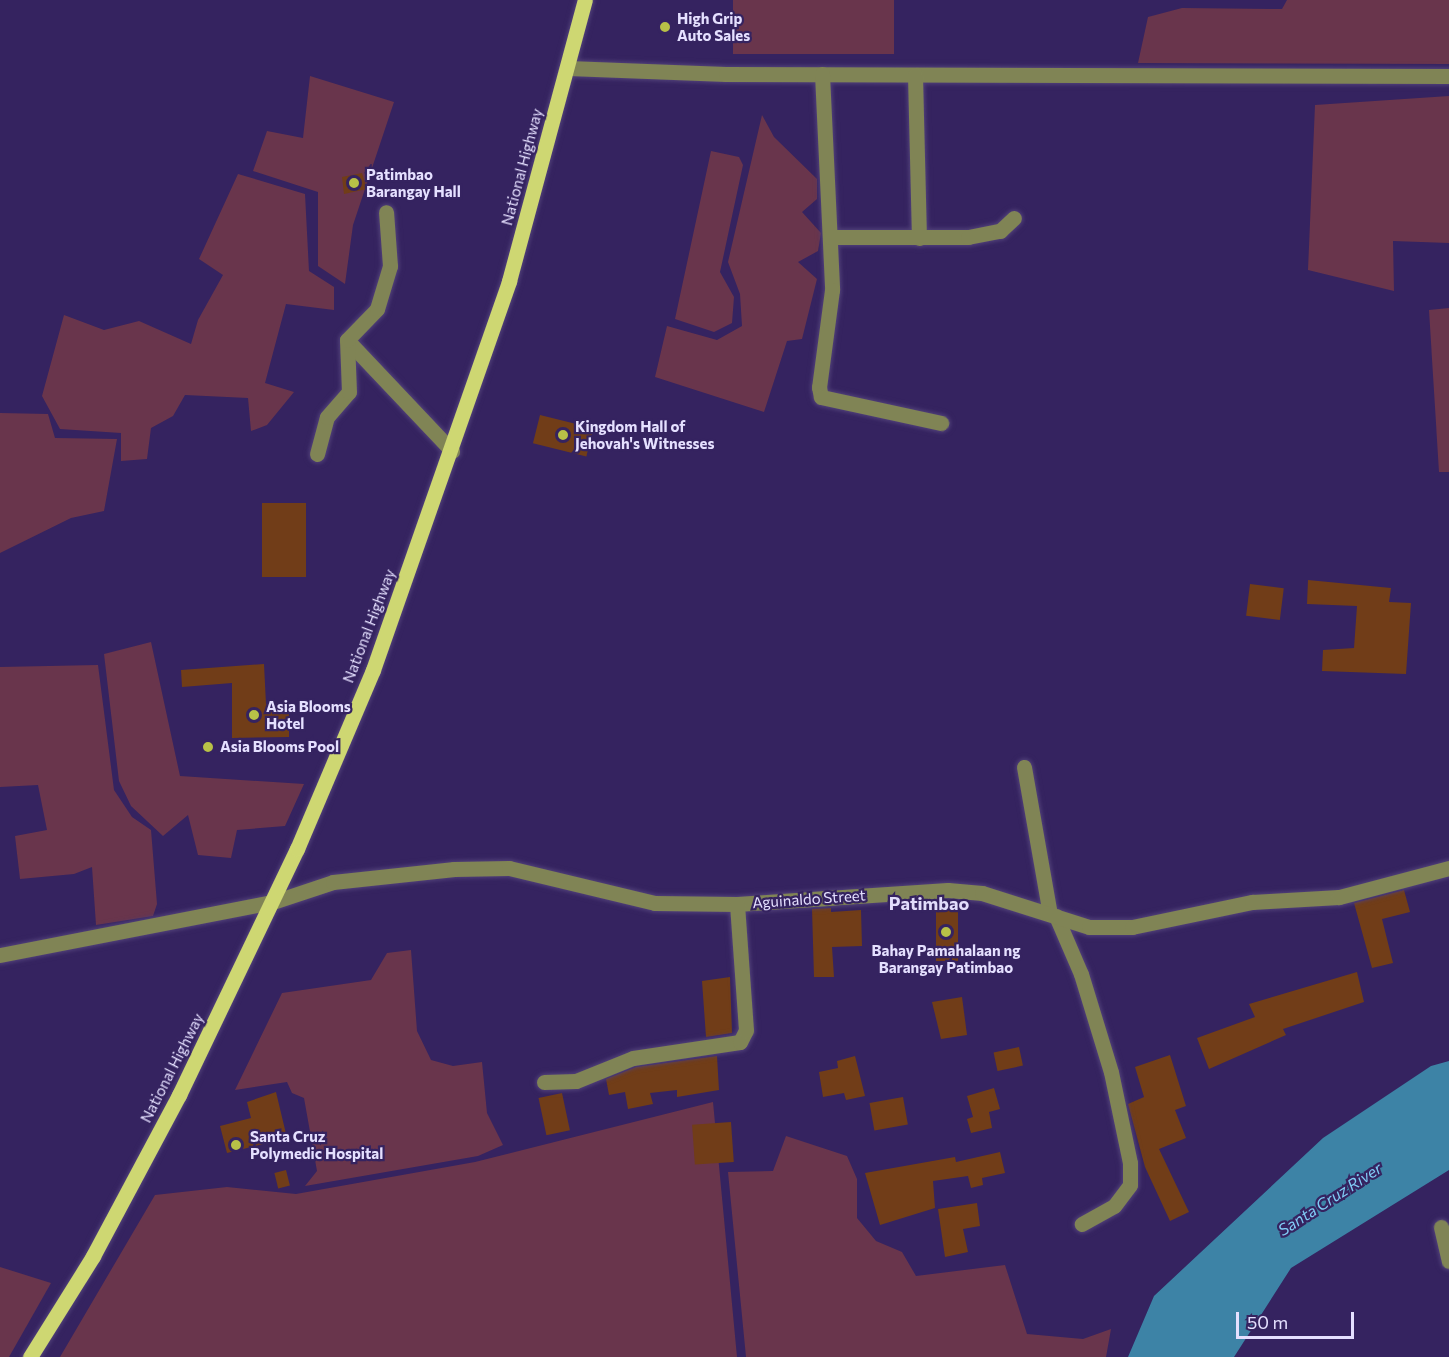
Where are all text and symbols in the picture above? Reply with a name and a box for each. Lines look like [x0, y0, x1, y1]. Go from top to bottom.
place label: High Grip Auto Sales [677, 9, 750, 44]
marker: High Grip Auto Sales [658, 20, 672, 34]
street label: National Highway [498, 107, 546, 227]
place label: Patimbao Barangay Hall [366, 165, 461, 200]
marker: Patimbao Barangay Hall [347, 176, 361, 190]
place label: Kingdom Hall of Jehovah's Witnesses [575, 417, 714, 452]
marker: Kingdom Hall of Jehovah's Witnesses [556, 428, 570, 442]
street label: National Highway [339, 567, 399, 685]
place label: Asia Blooms Hotel [266, 697, 351, 732]
marker: Asia Blooms Hotel [247, 708, 261, 722]
place label: Asia Blooms Pool [220, 738, 339, 756]
marker: Asia Blooms Pool [201, 740, 215, 754]
street label: Aguinaldo Street [752, 886, 866, 912]
district label: Patimbao [889, 892, 969, 914]
marker: Bahay Pamahalaan ng Barangay Patimbao [939, 925, 953, 939]
place label: Bahay Pamahalaan ng Barangay Patimbao [872, 941, 1020, 976]
street label: National Highway [137, 1010, 207, 1126]
place label: Santa Cruz Polymedic Hospital [250, 1127, 383, 1162]
marker: Santa Cruz Polymedic Hospital [227, 1136, 245, 1154]
water label: Santa Cruz River [1274, 1158, 1386, 1240]
scale bar [1239, 1300, 1358, 1338]
text: 50 m [1247, 1311, 1288, 1333]

